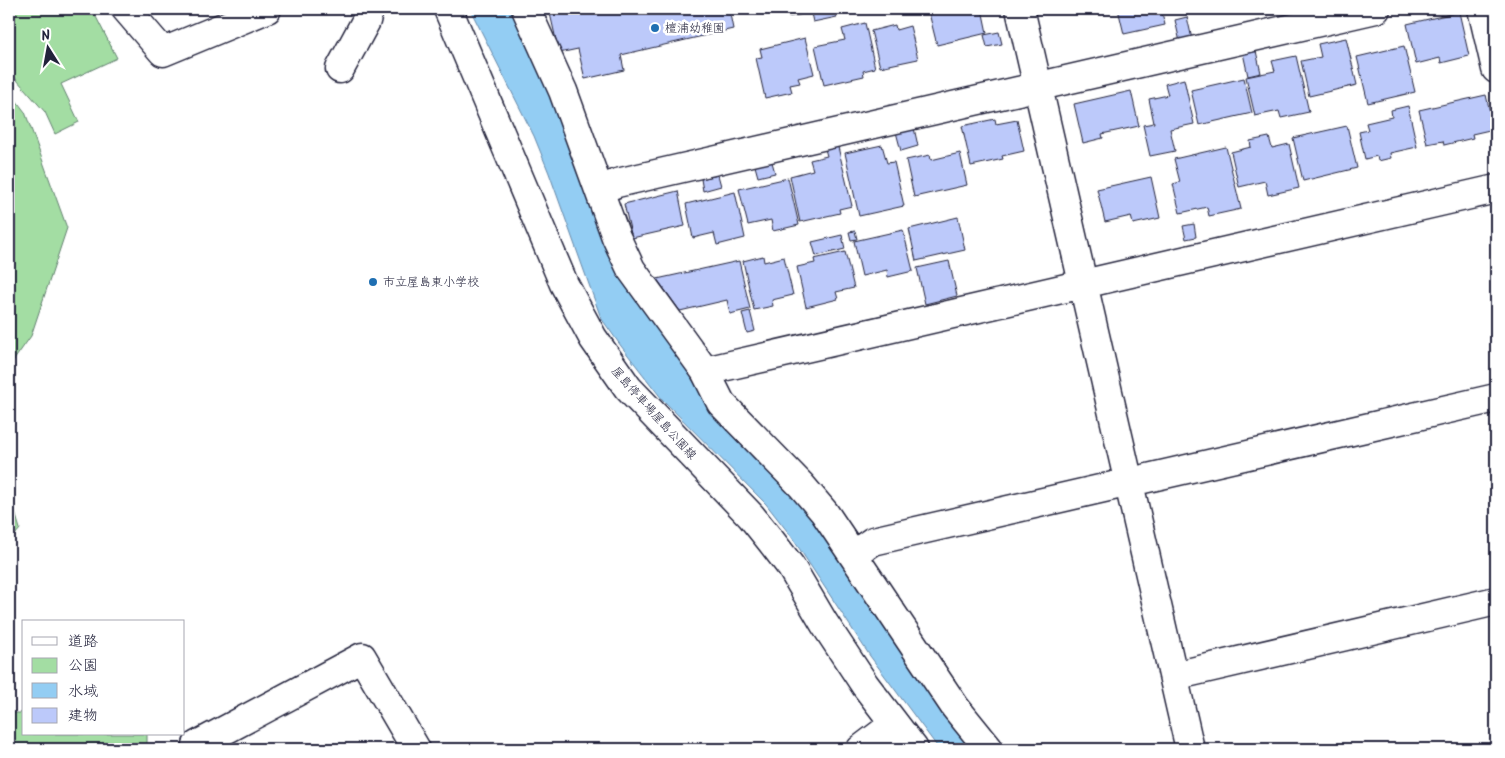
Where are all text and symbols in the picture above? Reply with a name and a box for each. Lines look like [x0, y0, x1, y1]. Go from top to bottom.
place label: 檀浦幼稚園 [665, 19, 725, 38]
north arrow [22, 22, 72, 72]
marker: 檀浦幼稚園 [649, 22, 661, 34]
text: N [39, 25, 52, 48]
place label: 市立屋島東小学校 [383, 273, 479, 292]
marker: 市立屋島東小学校 [367, 276, 379, 288]
street label: 屋島停車場屋島公園線 [606, 362, 701, 464]
legend [22, 620, 185, 736]
text: 道路 [68, 630, 98, 654]
text: 公園 [68, 654, 98, 678]
text: 水域 [68, 680, 98, 704]
text: 建物 [68, 704, 98, 728]

